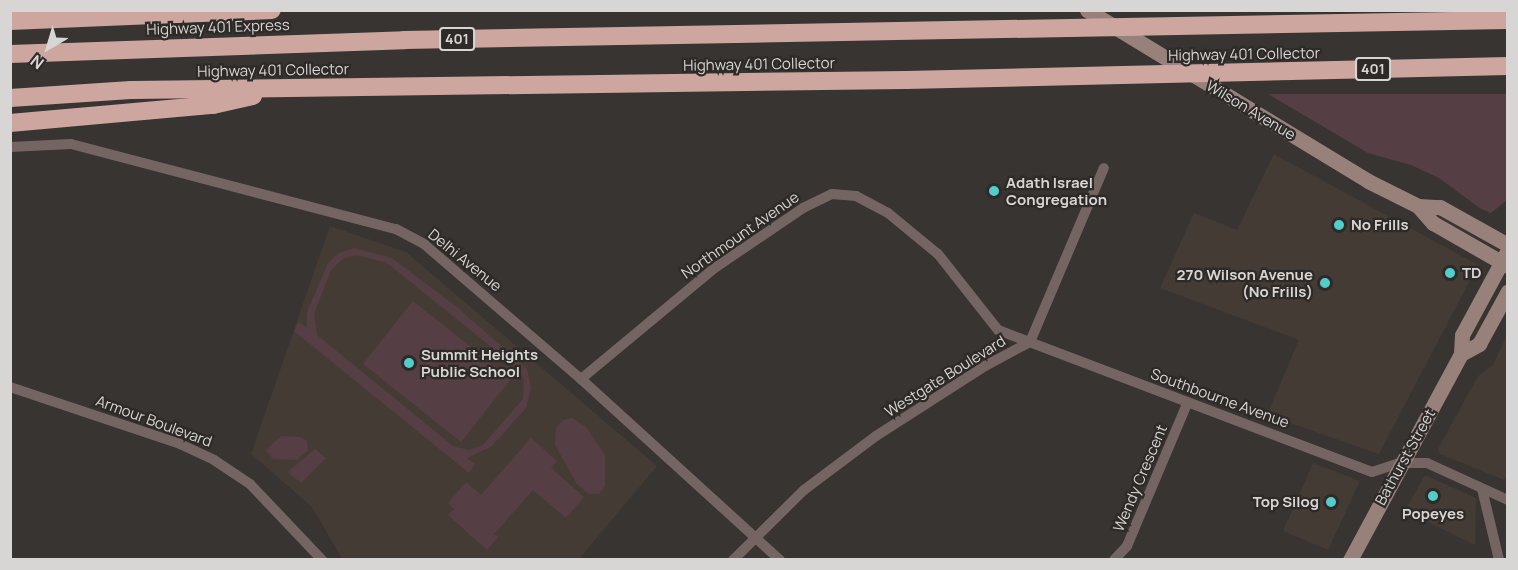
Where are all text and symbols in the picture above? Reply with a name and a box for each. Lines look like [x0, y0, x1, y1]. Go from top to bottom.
street label: Highway 401 Express [146, 16, 290, 38]
north arrow [18, 18, 78, 78]
road number: 401 [439, 28, 475, 50]
street label: Highway 401 Collector [1168, 44, 1320, 64]
text: N [26, 50, 48, 74]
street label: Highway 401 Collector [683, 54, 835, 74]
road number: 401 [1355, 58, 1391, 80]
street label: Highway 401 Collector [197, 60, 349, 80]
street label: Wilson Avenue [1203, 76, 1299, 144]
place label: Adath Israel Congregation [1006, 173, 1107, 208]
marker: Adath Israel Congregation [987, 184, 1001, 198]
street label: Northmount Avenue [678, 188, 802, 282]
place label: No Frills [1351, 216, 1409, 234]
marker: No Frills [1332, 218, 1346, 232]
street label: Delhi Avenue [425, 225, 505, 295]
place label: TD [1462, 264, 1482, 282]
place label: 270 Wilson Avenue (No Frills) [1177, 265, 1313, 300]
marker: TD [1443, 266, 1457, 280]
marker: 270 Wilson Avenue (No Frills) [1318, 276, 1332, 290]
street label: Westgate Boulevard [881, 332, 1009, 420]
place label: Summit Heights Public School [421, 345, 538, 380]
marker: Summit Heights Public School [402, 356, 416, 370]
street label: Southbourne Avenue [1148, 365, 1292, 431]
street label: Armour Boulevard [93, 392, 215, 450]
street label: Bathurst Street [1371, 406, 1439, 508]
street label: Wendy Crescent [1109, 422, 1171, 534]
marker: Popeyes [1426, 489, 1440, 503]
place label: Top Silog [1253, 493, 1319, 511]
marker: Top Silog [1324, 495, 1338, 509]
place label: Popeyes [1402, 505, 1464, 523]

